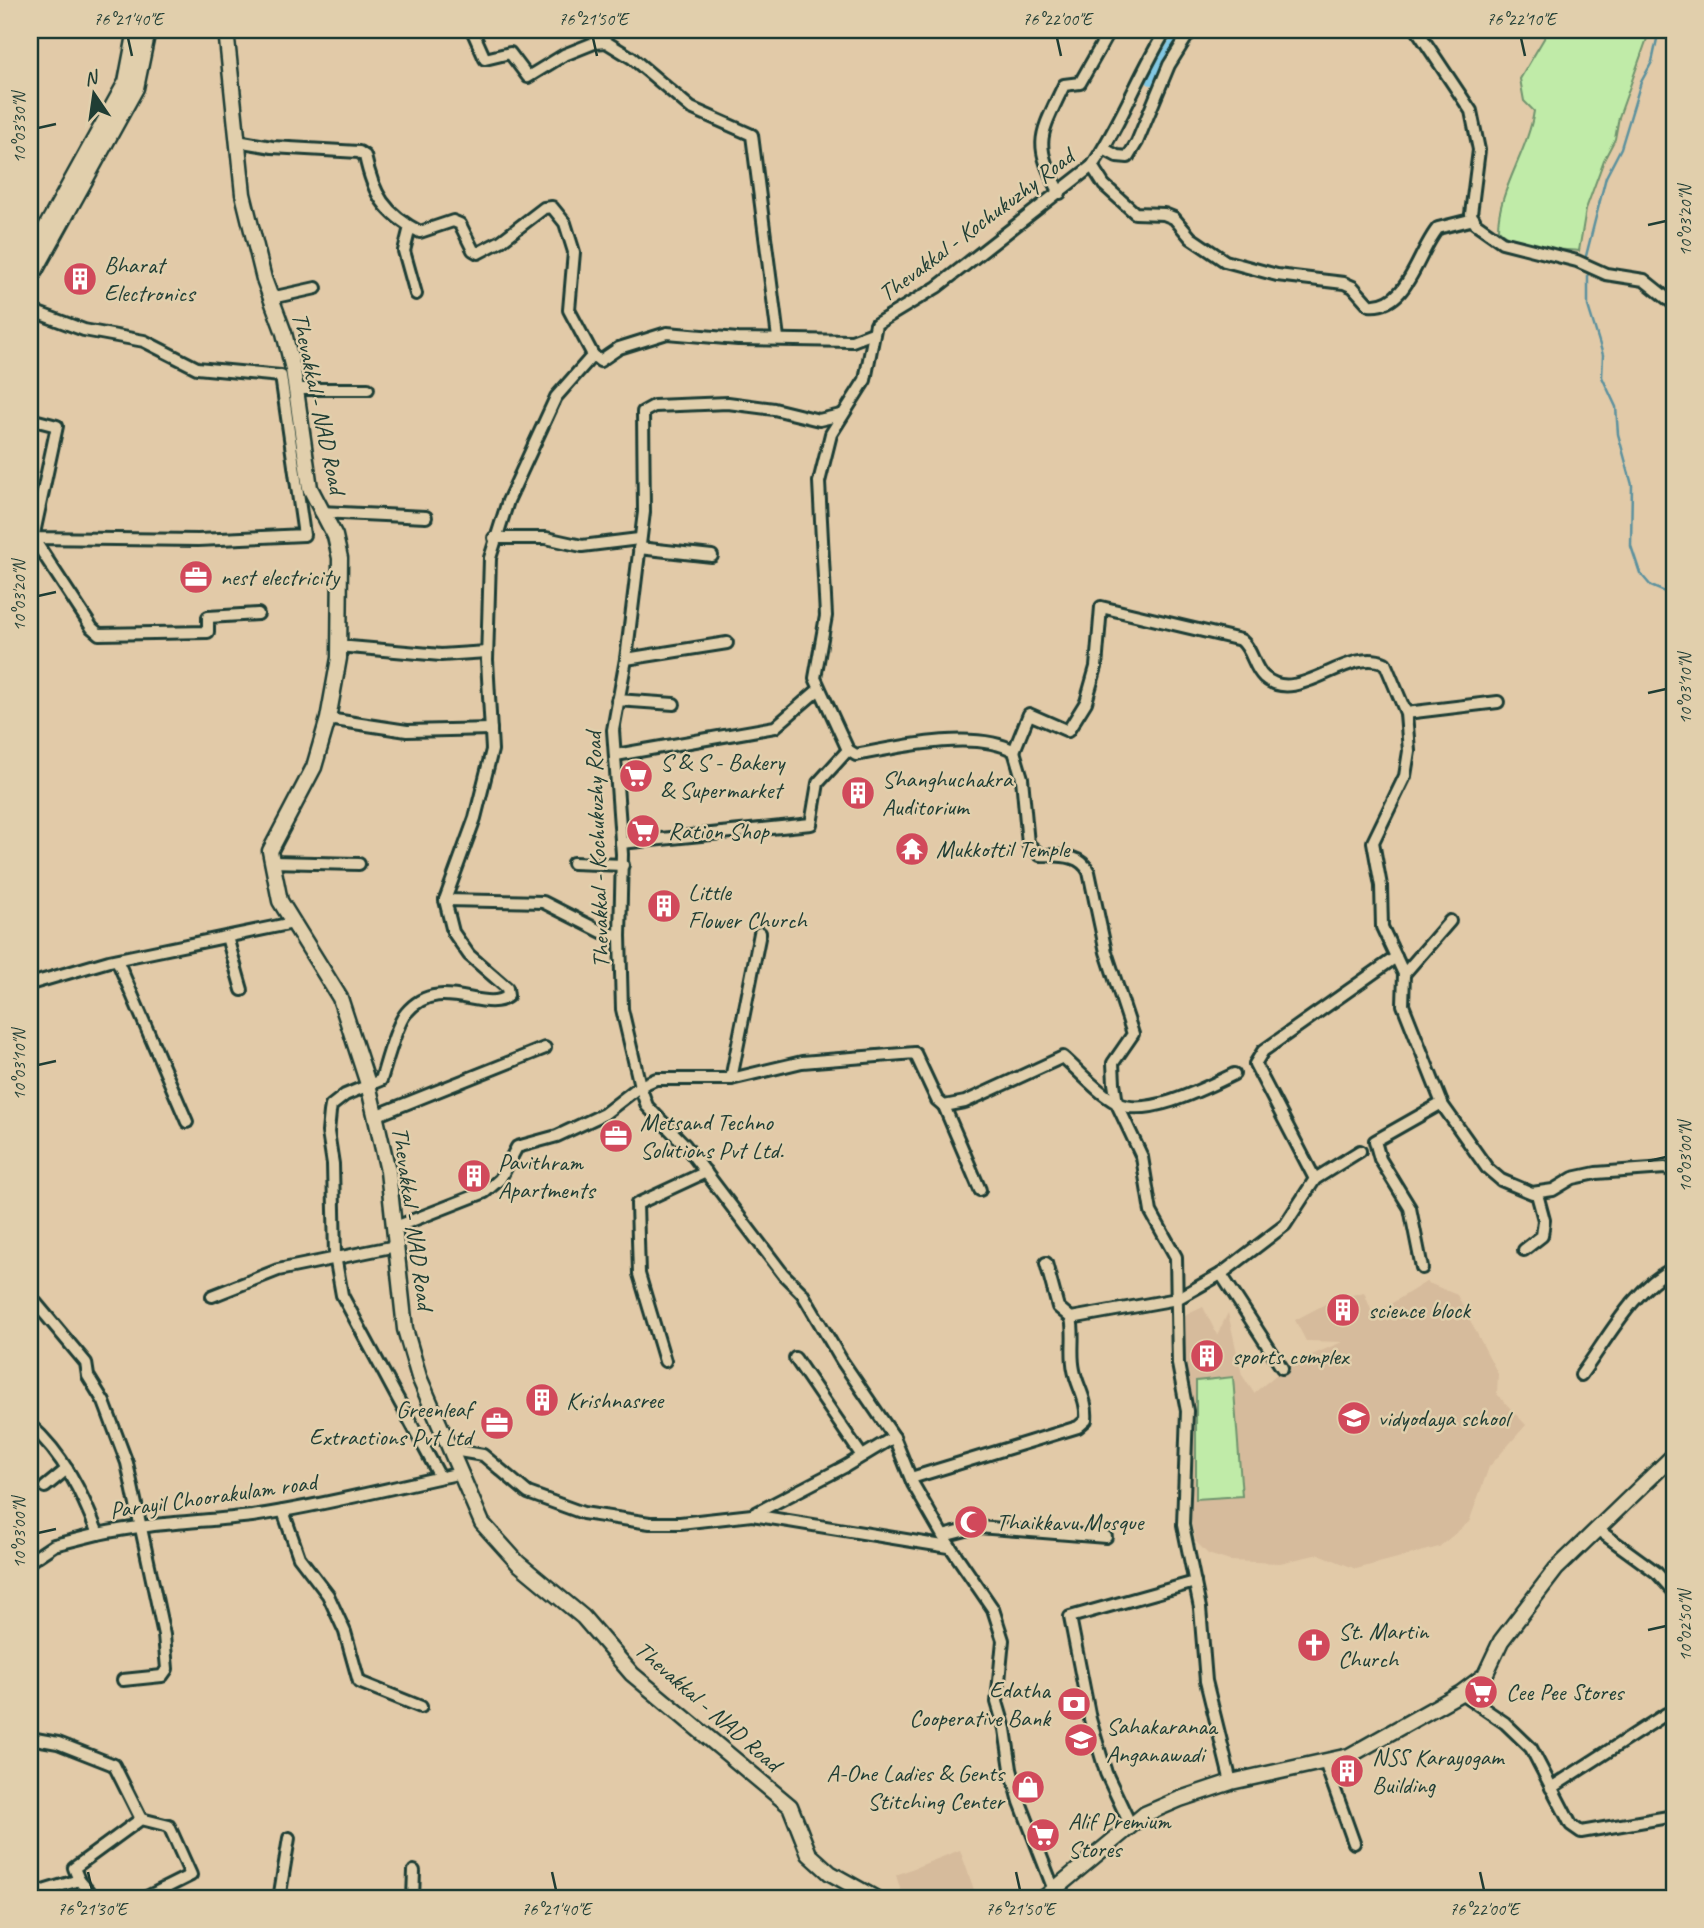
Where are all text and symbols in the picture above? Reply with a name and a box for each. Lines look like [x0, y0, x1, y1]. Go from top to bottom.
text: 76°21'40"E [93, 8, 165, 30]
text: 76°21'50"E [558, 8, 630, 30]
text: 76°22'00"E [1022, 8, 1094, 30]
text: 76°22'10"E [1486, 8, 1558, 30]
north arrow [60, 60, 130, 130]
text: N [82, 65, 102, 91]
text: 10°03'30"N [8, 89, 30, 163]
street label: Thevakkal - Kochukuzhy Road [872, 140, 1082, 308]
text: 10°03'20"N [1674, 182, 1696, 256]
place label: Bharat Electronics [104, 250, 197, 308]
building icon: Bharat Electronics [61, 260, 99, 298]
street label: Thevakkal - NAD Road [285, 310, 354, 500]
text: 10°03'20"N [8, 557, 30, 631]
office icon: nest electricity [177, 558, 215, 596]
place label: nest electricity [220, 562, 341, 592]
text: 10°03'10"N [1674, 650, 1696, 724]
street label: Thevakkal - Kochukuzhy Road [578, 728, 616, 969]
place label: S & S - Bakery & Supermarket [660, 747, 786, 805]
supermarket icon: S & S - Bakery & Supermarket [617, 757, 655, 795]
place label: Shanghuchakra Auditorium [882, 764, 1014, 822]
building icon: Shanghuchakra Auditorium [839, 774, 877, 812]
supermarket icon: Ration Shop [624, 812, 662, 850]
place label: Ration Shop [668, 816, 770, 846]
temple icon: Mukkottil Temple [893, 830, 931, 868]
place label: Mukkottil Temple [936, 834, 1072, 864]
place label: Little Flower Church [688, 877, 808, 935]
building icon: Little Flower Church [645, 887, 683, 925]
text: 10°03'10"N [8, 1026, 30, 1100]
place label: Metsand Techno Solutions Pvt Ltd. [640, 1107, 784, 1165]
office icon: Metsand Techno Solutions Pvt Ltd. [597, 1117, 635, 1155]
text: 10°03'00"N [1674, 1118, 1696, 1192]
street label: Thevakkal - NAD Road [385, 1125, 441, 1315]
place label: Pavithram Apartments [498, 1147, 597, 1205]
building icon: Pavithram Apartments [455, 1157, 493, 1195]
building icon: science block [1324, 1291, 1362, 1329]
place label: science block [1368, 1295, 1472, 1325]
building icon: sports complex [1188, 1337, 1226, 1375]
place label: sports complex [1232, 1341, 1350, 1371]
building icon: Krishnasree [523, 1381, 561, 1419]
place label: Krishnasree [566, 1385, 665, 1415]
place label: Greenleaf Extractions Pvt Ltd [309, 1394, 477, 1452]
school or university icon: vidyodaya school [1335, 1399, 1373, 1437]
place label: vidyodaya school [1378, 1403, 1513, 1433]
office icon: Greenleaf Extractions Pvt Ltd [478, 1404, 516, 1442]
street label: Parayil Choorakulam road [108, 1466, 322, 1525]
text: 10°03'00"N [8, 1494, 30, 1568]
mosque icon: Thaikkavu Mosque [952, 1503, 990, 1541]
place label: Thaikkavu Mosque [996, 1507, 1145, 1537]
text: 10°02'50"N [1674, 1587, 1696, 1661]
place label: St. Martin Church [1338, 1616, 1429, 1674]
church icon: St. Martin Church [1295, 1626, 1333, 1664]
street label: Thevakkal - NAD Road [629, 1634, 790, 1780]
supermarket icon: Cee Pee Stores [1462, 1673, 1500, 1711]
place label: Edatha Cooperative Bank [909, 1675, 1052, 1733]
place label: Cee Pee Stores [1506, 1677, 1625, 1707]
bank icon: Edatha Cooperative Bank [1055, 1685, 1093, 1723]
place label: Sahakaranaa Anganawadi [1106, 1711, 1219, 1769]
school or university icon: Sahakaranaa Anganawadi [1062, 1721, 1100, 1759]
place label: NSS Karayogam Building [1372, 1742, 1506, 1800]
building icon: NSS Karayogam Building [1328, 1752, 1366, 1790]
place label: A-One Ladies & Gents Stitching Center [826, 1758, 1006, 1816]
shop icon: A-One Ladies & Gents Stitching Center [1009, 1768, 1047, 1806]
place label: Alif Premium Stores [1068, 1806, 1172, 1864]
supermarket icon: Alif Premium Stores [1024, 1816, 1062, 1854]
text: 76°21'30"E [57, 1898, 129, 1920]
text: 76°21'40"E [521, 1898, 593, 1920]
text: 76°21'50"E [985, 1898, 1057, 1920]
text: 76°22'00"E [1449, 1898, 1521, 1920]

